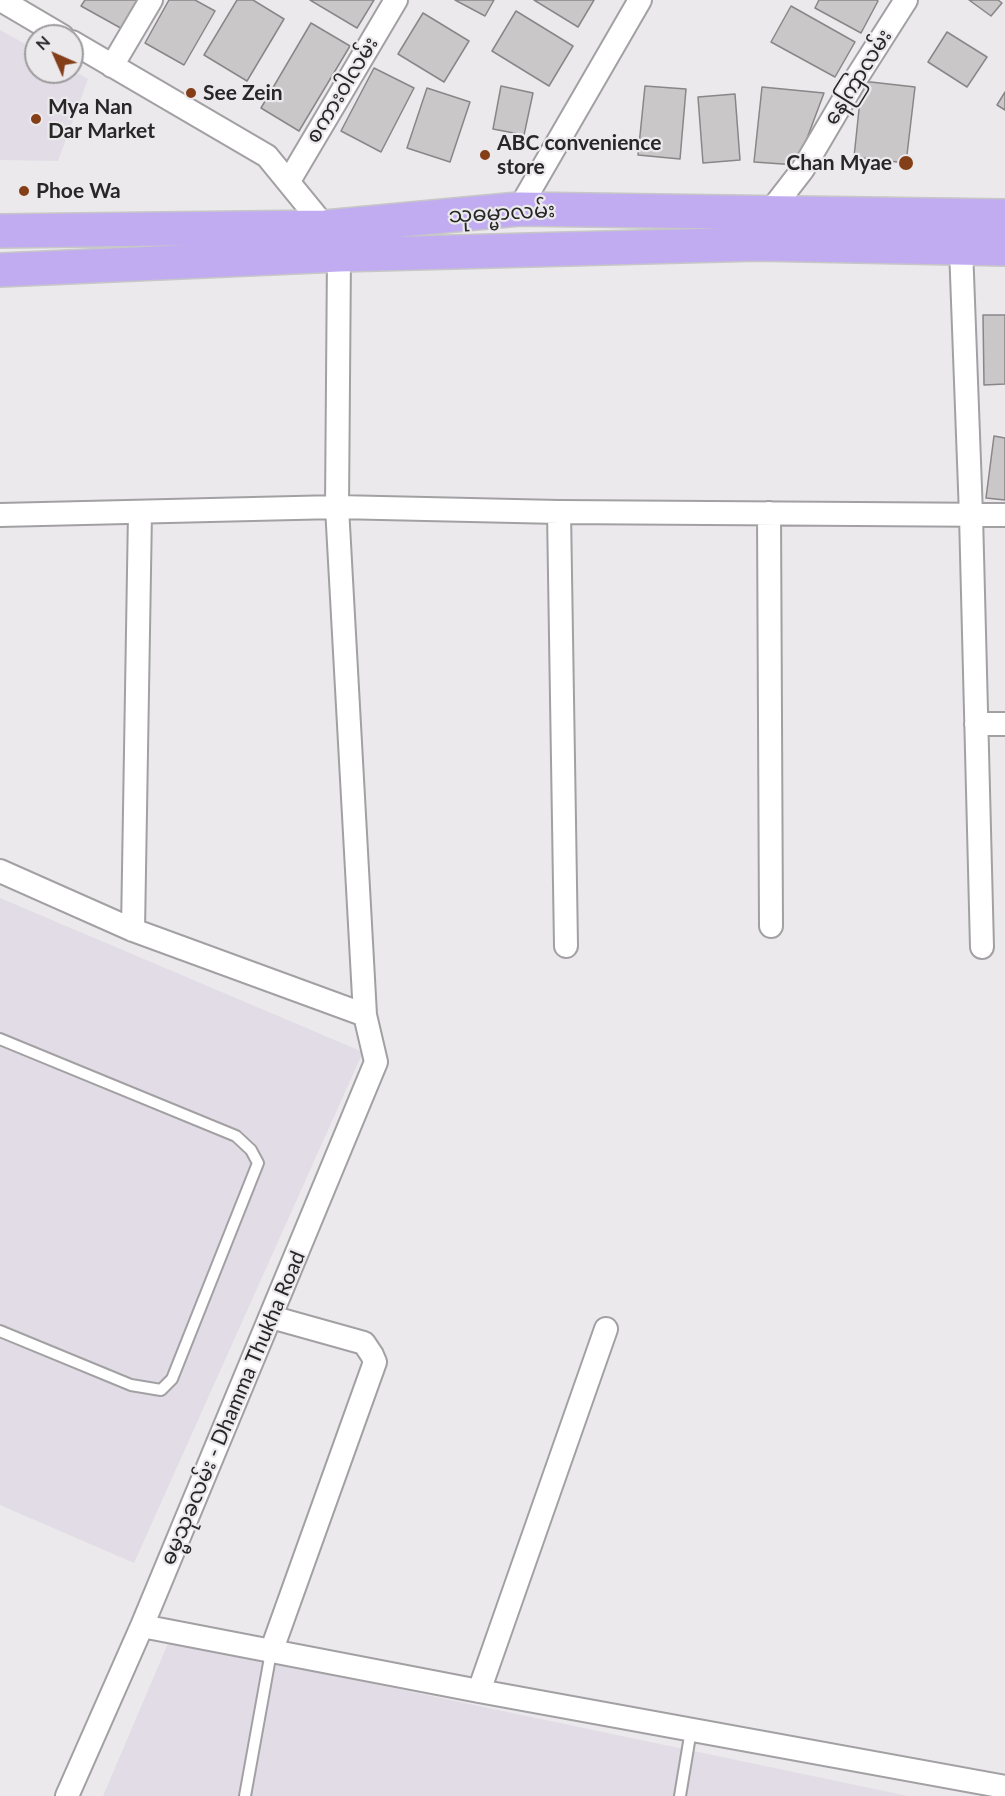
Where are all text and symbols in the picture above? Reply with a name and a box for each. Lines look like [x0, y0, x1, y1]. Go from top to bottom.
north arrow [24, 24, 84, 84]
street label: နေကြာလမ်း [819, 25, 897, 129]
text: N [31, 31, 53, 53]
street label: စကားဝါလမ်း [300, 32, 384, 148]
place label: See Zein [203, 80, 283, 106]
marker: See Zein [184, 86, 198, 100]
place label: Mya Nan Dar Market [48, 94, 155, 144]
marker: Mya Nan Dar Market [29, 112, 43, 126]
place label: ABC convenience store [497, 130, 661, 180]
marker: ABC convenience store [478, 148, 492, 162]
place label: Chan Myae [786, 150, 892, 176]
marker: Chan Myae [897, 154, 915, 172]
place label: Phoe Wa [36, 178, 121, 204]
marker: Phoe Wa [17, 184, 31, 198]
street label: သုဓမ္မာလမ်း [448, 198, 556, 228]
street label: ဓမ္မသုခလမ်း - Dhamma Thukha Road [155, 1247, 311, 1569]

